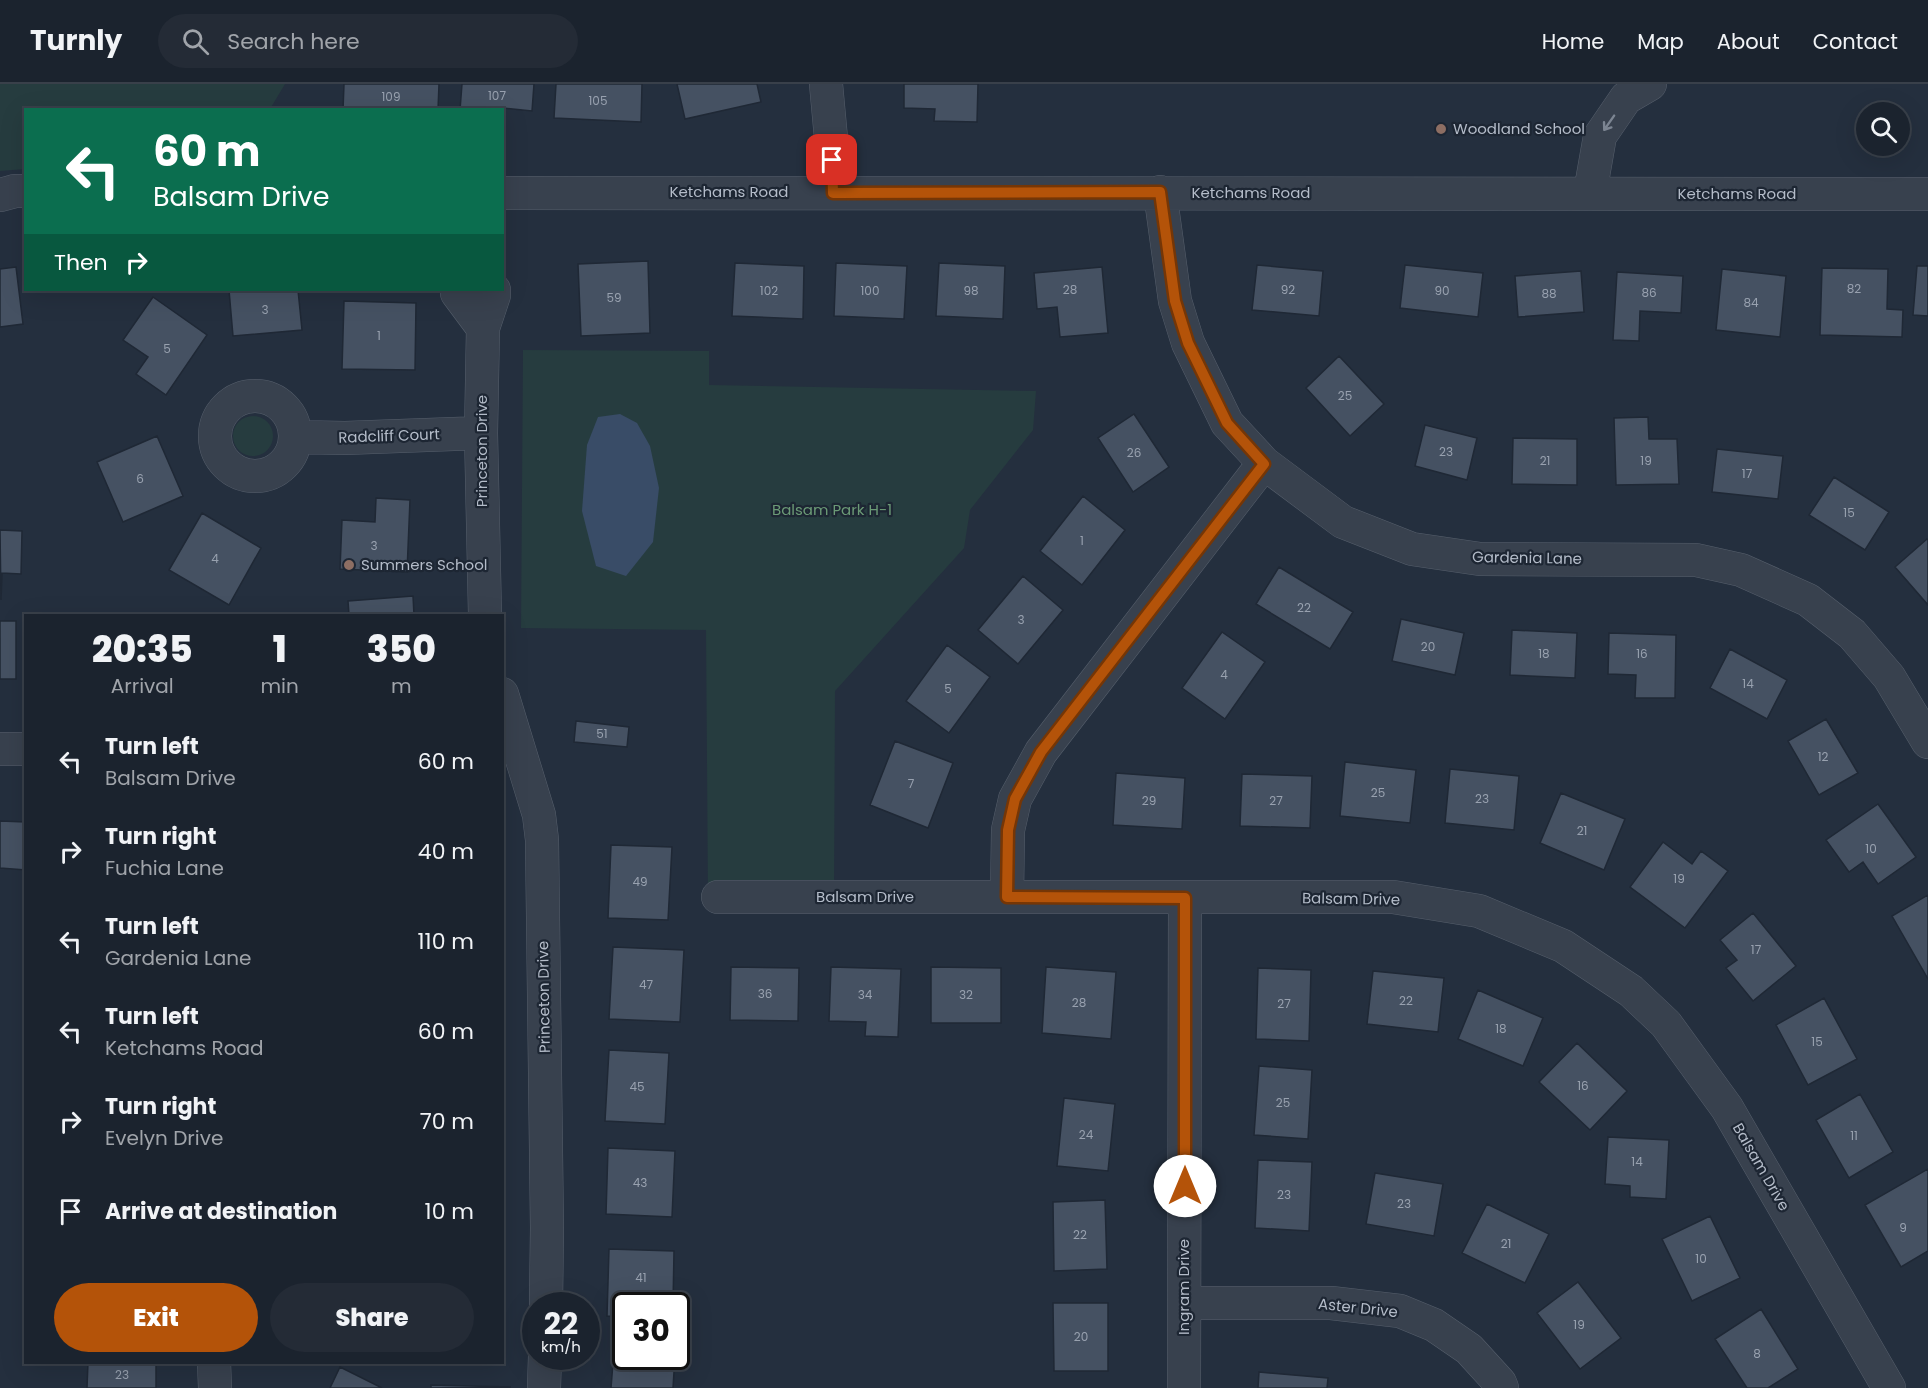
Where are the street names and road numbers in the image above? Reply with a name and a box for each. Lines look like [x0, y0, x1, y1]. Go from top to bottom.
street label: Ketchams Road [670, 181, 788, 202]
street label: Ketchams Road [1192, 182, 1310, 203]
street label: Ketchams Road [1678, 183, 1796, 204]
street label: Princeton Drive [471, 395, 492, 507]
street label: Radcliff Court [338, 423, 440, 448]
street label: Gardenia Lane [1472, 546, 1582, 569]
street label: Balsam Drive [816, 886, 914, 907]
street label: Balsam Drive [1302, 887, 1400, 910]
street label: Princeton Drive [532, 941, 555, 1053]
street label: Balsam Drive [1728, 1119, 1795, 1214]
street label: Ingram Drive [1173, 1239, 1194, 1335]
street label: Aster Drive [1317, 1293, 1399, 1322]

